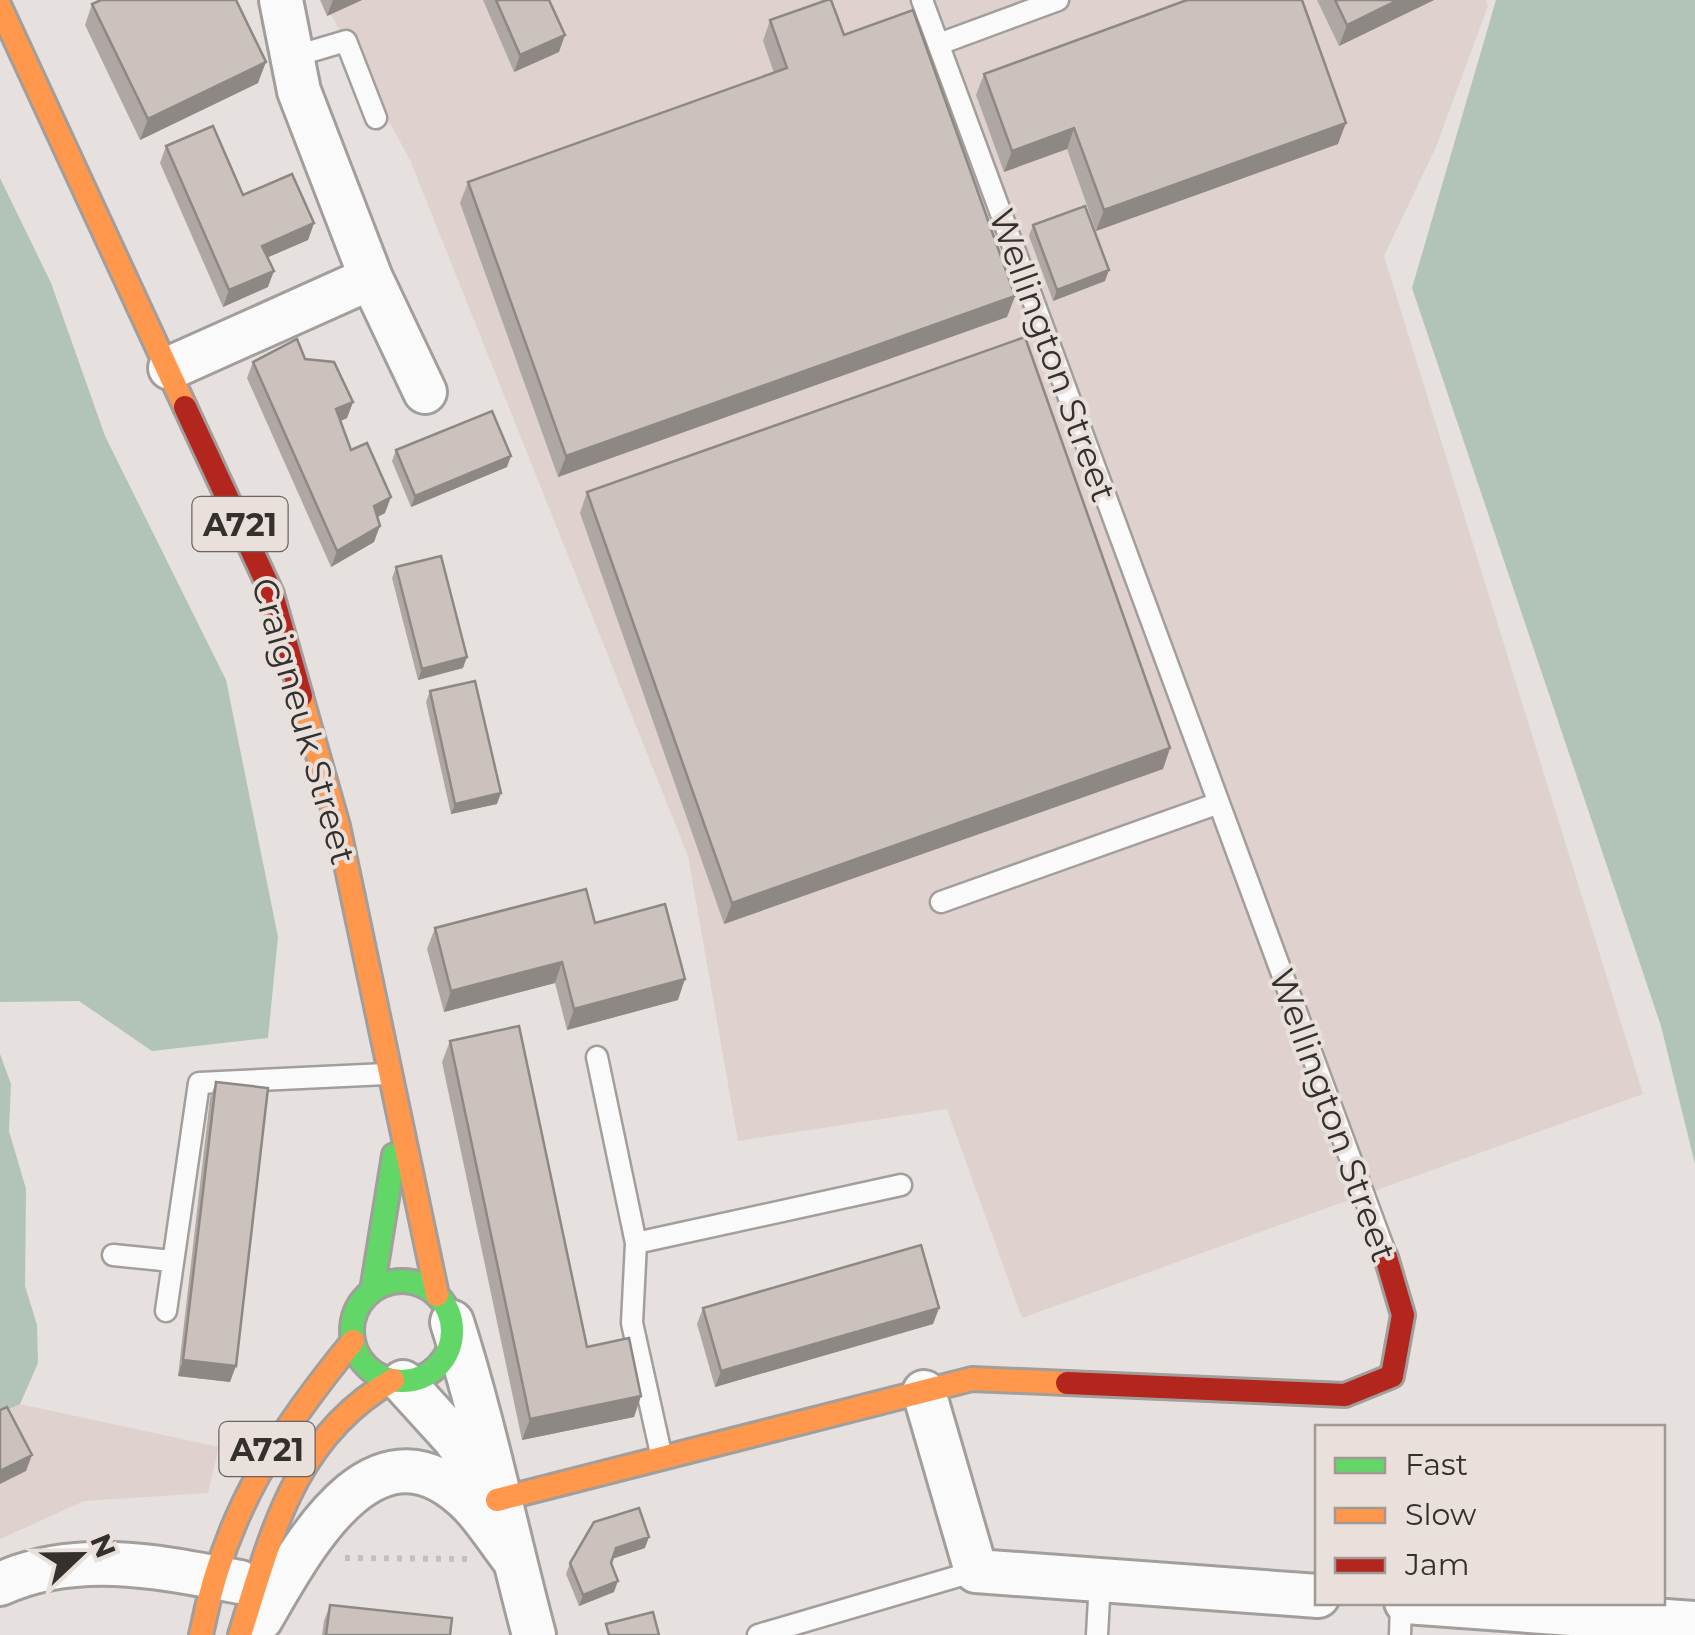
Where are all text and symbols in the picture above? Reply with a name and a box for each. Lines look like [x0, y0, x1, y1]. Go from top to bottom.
street label: Wellington Street [980, 203, 1126, 507]
road number: A721 [192, 497, 288, 551]
street label: Craigneuk Street [243, 573, 365, 869]
street label: Wellington Street [1260, 963, 1406, 1267]
road number: A721 [220, 1422, 314, 1476]
legend [1315, 1425, 1665, 1605]
text: Fast [1405, 1446, 1468, 1483]
text: Slow [1405, 1496, 1477, 1533]
north arrow [30, 1505, 130, 1605]
text: N [83, 1529, 123, 1562]
text: Jam [1404, 1546, 1470, 1583]

